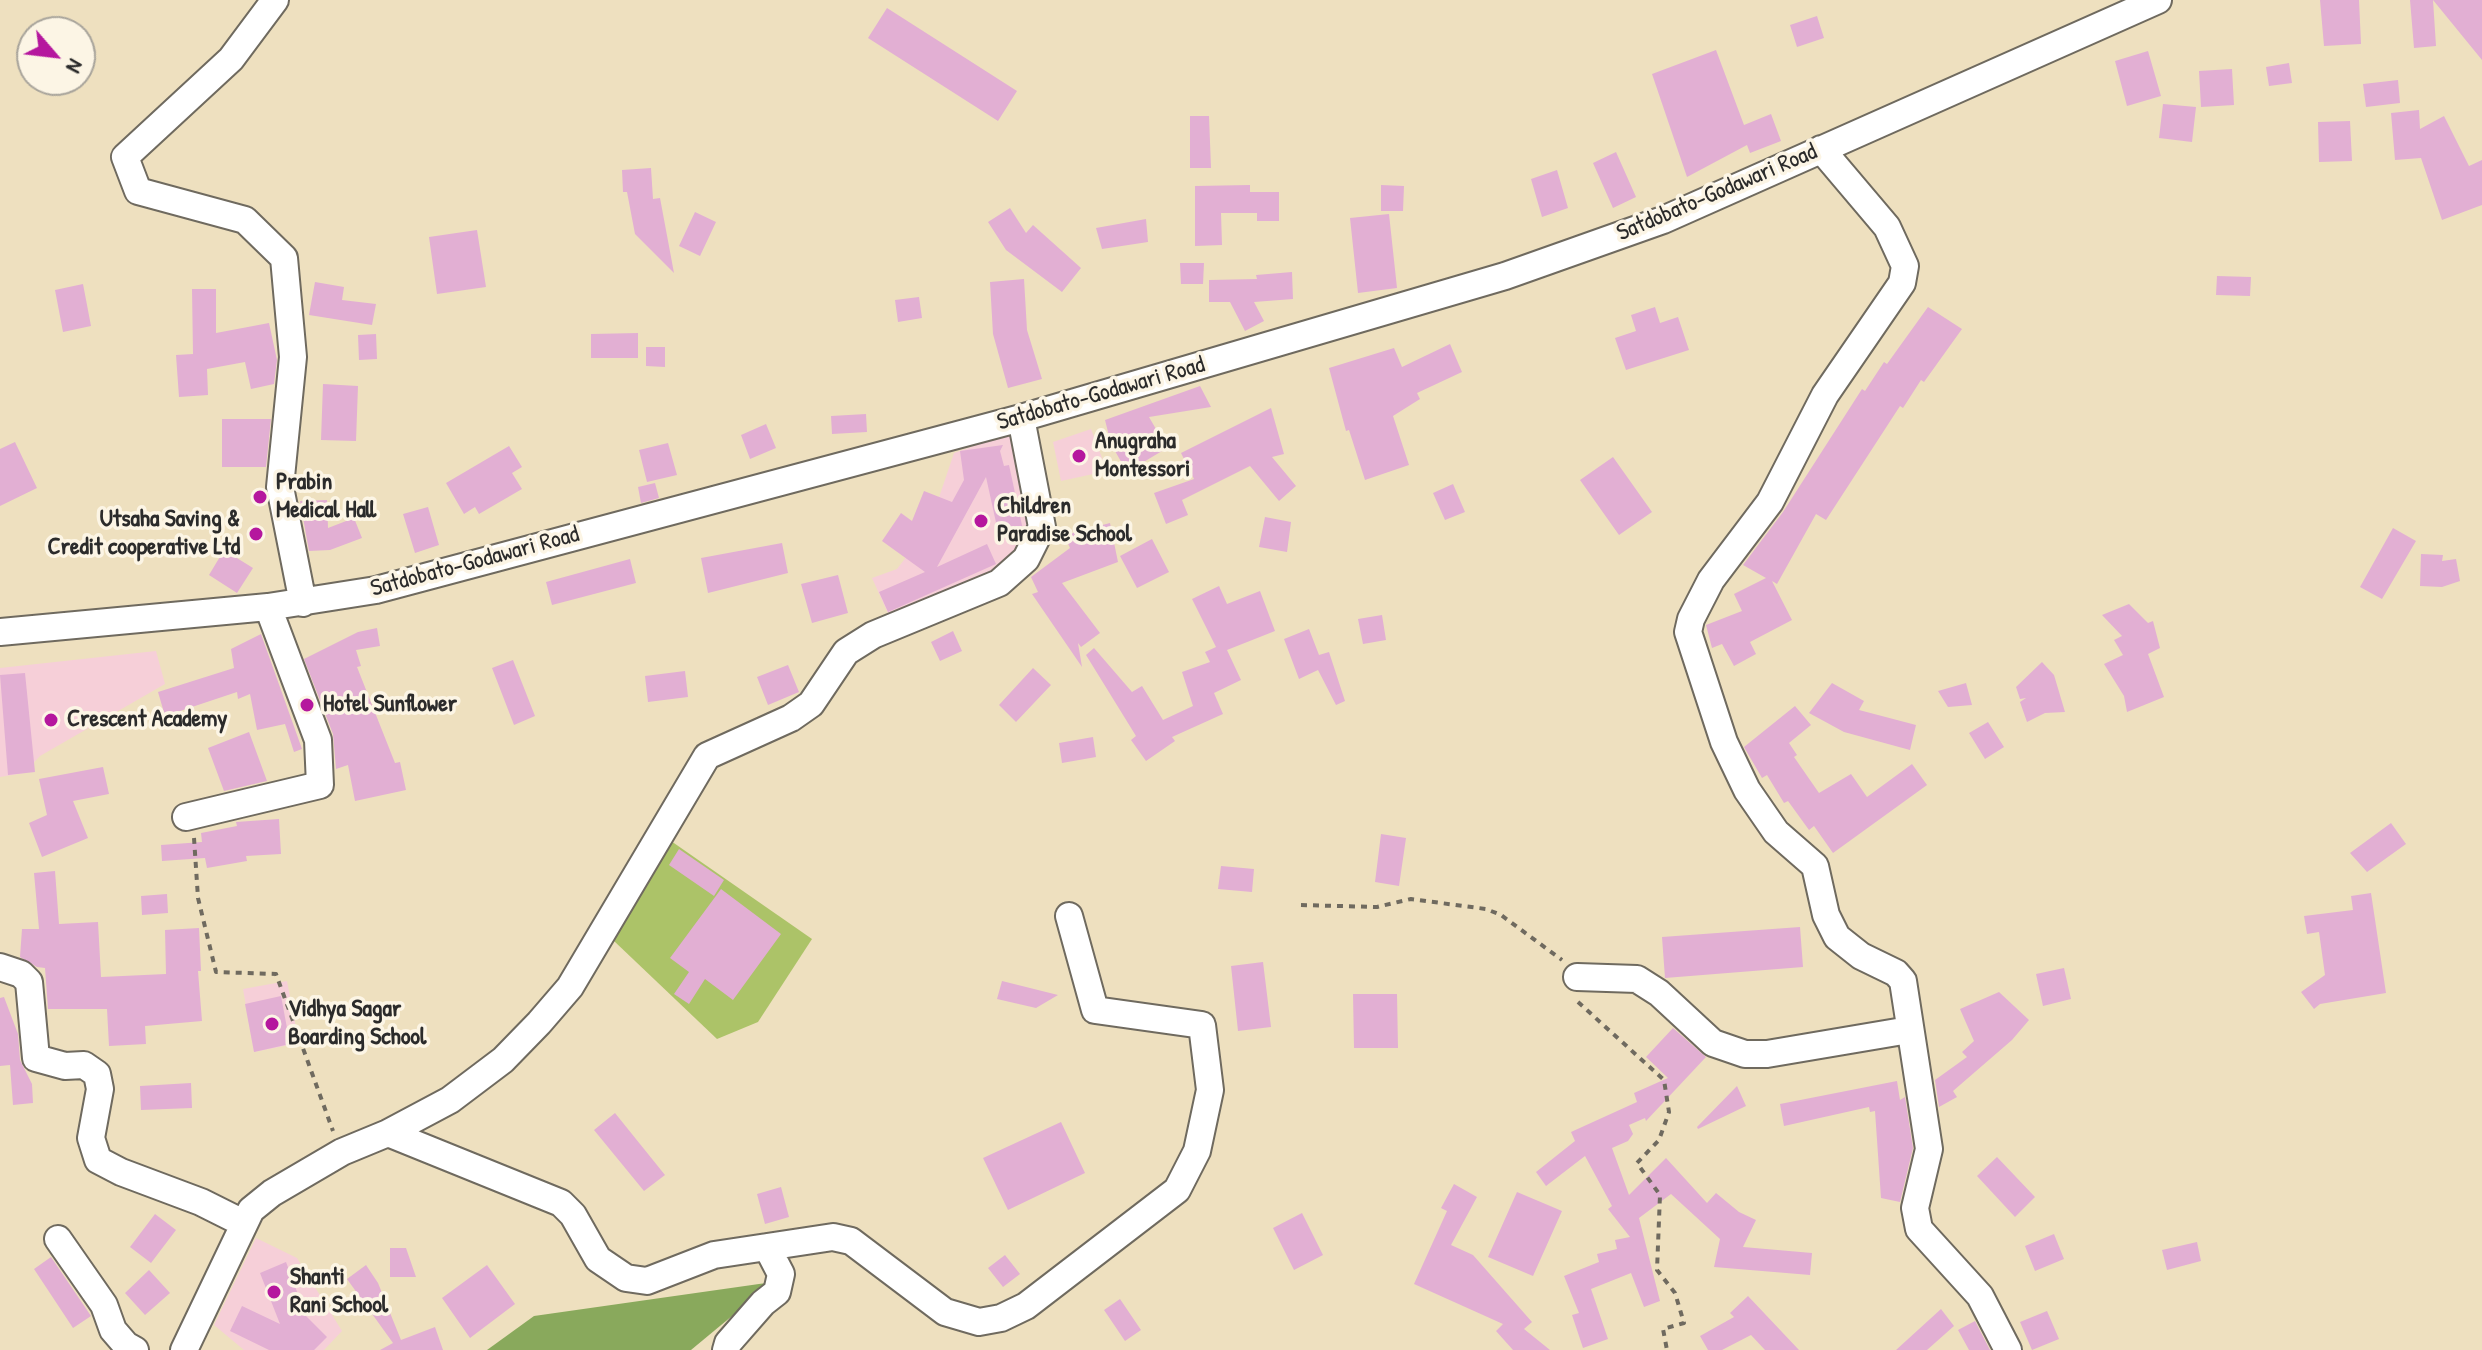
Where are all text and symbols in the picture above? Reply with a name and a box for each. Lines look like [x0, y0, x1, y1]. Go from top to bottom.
north arrow [16, 16, 96, 96]
text: N [59, 54, 91, 79]
street label: Satdobato-Godawari Road [1613, 138, 1821, 248]
street label: Satdobato-Godawari Road [994, 351, 1208, 437]
place label: Anugraha Montessori [1095, 428, 1190, 484]
marker: Anugraha Montessori [1070, 447, 1088, 465]
place label: Prabin Medical Hall [276, 469, 376, 525]
marker: Prabin Medical Hall [251, 488, 269, 506]
place label: Children Paradise School [997, 493, 1132, 549]
place label: Utsaha Saving & Credit cooperative Ltd [48, 506, 240, 562]
marker: Children Paradise School [972, 512, 990, 530]
street label: Satdobato-Godawari Road [368, 520, 582, 604]
marker: Utsaha Saving & Credit cooperative Ltd [247, 525, 265, 543]
place label: Hotel Sunflower [323, 691, 457, 719]
marker: Hotel Sunflower [298, 696, 316, 714]
place label: Crescent Academy [67, 706, 227, 734]
marker: Crescent Academy [42, 711, 60, 729]
place label: Vidhya Sagar Boarding School [288, 996, 426, 1052]
marker: Vidhya Sagar Boarding School [263, 1015, 281, 1033]
place label: Shanti Rani School [290, 1264, 388, 1320]
marker: Shanti Rani School [265, 1283, 283, 1301]

